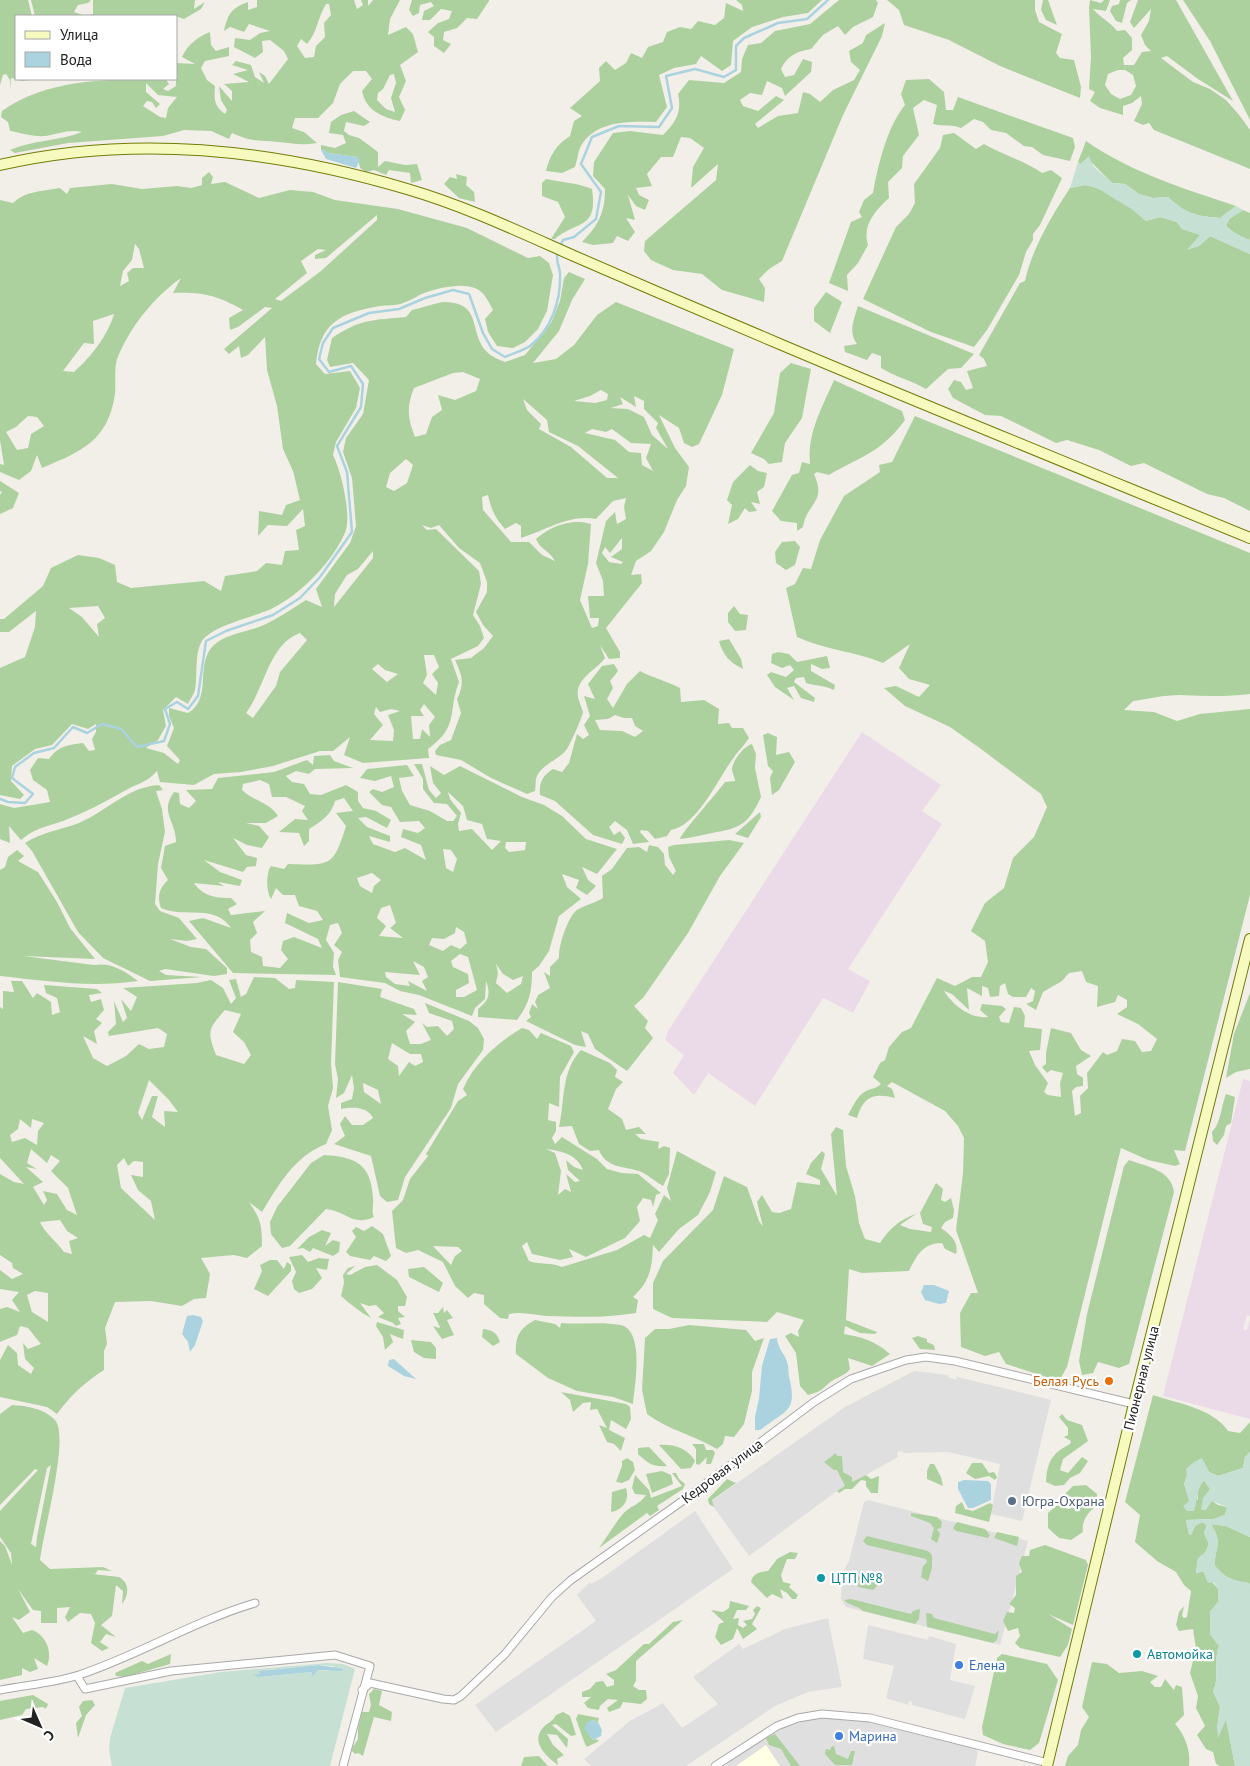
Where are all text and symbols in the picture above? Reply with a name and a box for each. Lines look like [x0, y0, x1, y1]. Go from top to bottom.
legend [15, 15, 178, 80]
text: Улица [60, 25, 98, 44]
text: Вода [60, 50, 92, 69]
street label: Пионерная улица [1119, 1324, 1163, 1432]
place label: Белая Русь [1033, 1372, 1099, 1390]
marker: Белая Русь [1103, 1375, 1115, 1387]
street label: Кедровая улица [678, 1435, 766, 1507]
place label: Югра-Охрана [1022, 1492, 1105, 1510]
marker: Югра-Охрана [1006, 1495, 1018, 1507]
place label: ЦТП №8 [831, 1569, 883, 1587]
marker: ЦТП №8 [815, 1572, 827, 1584]
place label: Автомойка [1147, 1645, 1213, 1663]
marker: Автомойка [1131, 1648, 1143, 1660]
place label: Елена [969, 1656, 1005, 1674]
marker: Елена [953, 1659, 965, 1671]
north arrow [15, 1701, 65, 1751]
text: С [40, 1726, 58, 1744]
place label: Марина [849, 1727, 897, 1745]
marker: Марина [833, 1730, 845, 1742]

